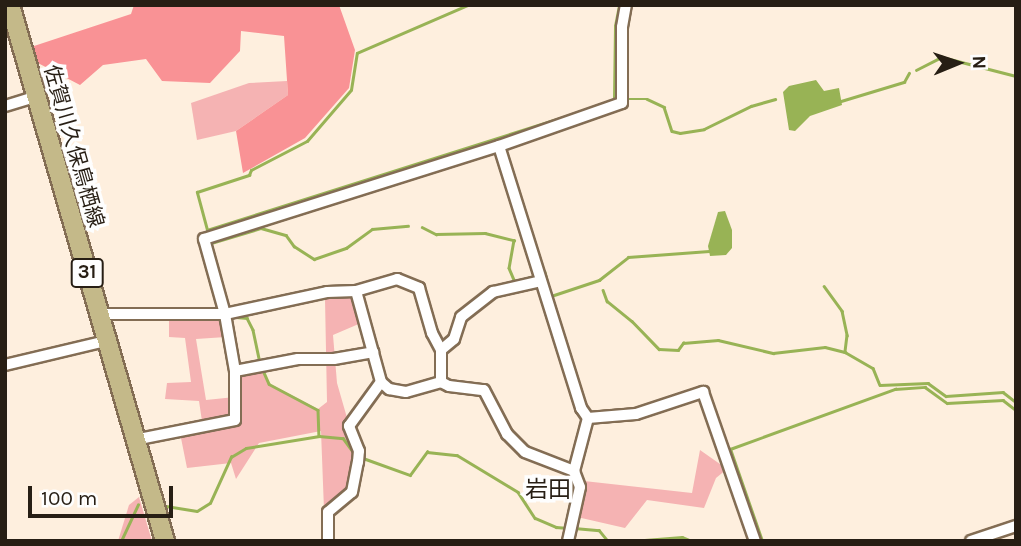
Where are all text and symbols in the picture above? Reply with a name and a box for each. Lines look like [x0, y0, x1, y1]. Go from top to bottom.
north arrow [923, 28, 993, 98]
text: N [968, 55, 990, 69]
street label: 佐賀川久保鳥栖線 [39, 62, 109, 230]
road number: 31 [70, 258, 104, 288]
scale bar [32, 472, 177, 516]
district label: 岩田 [525, 476, 571, 504]
text: 100 m [41, 486, 98, 510]

